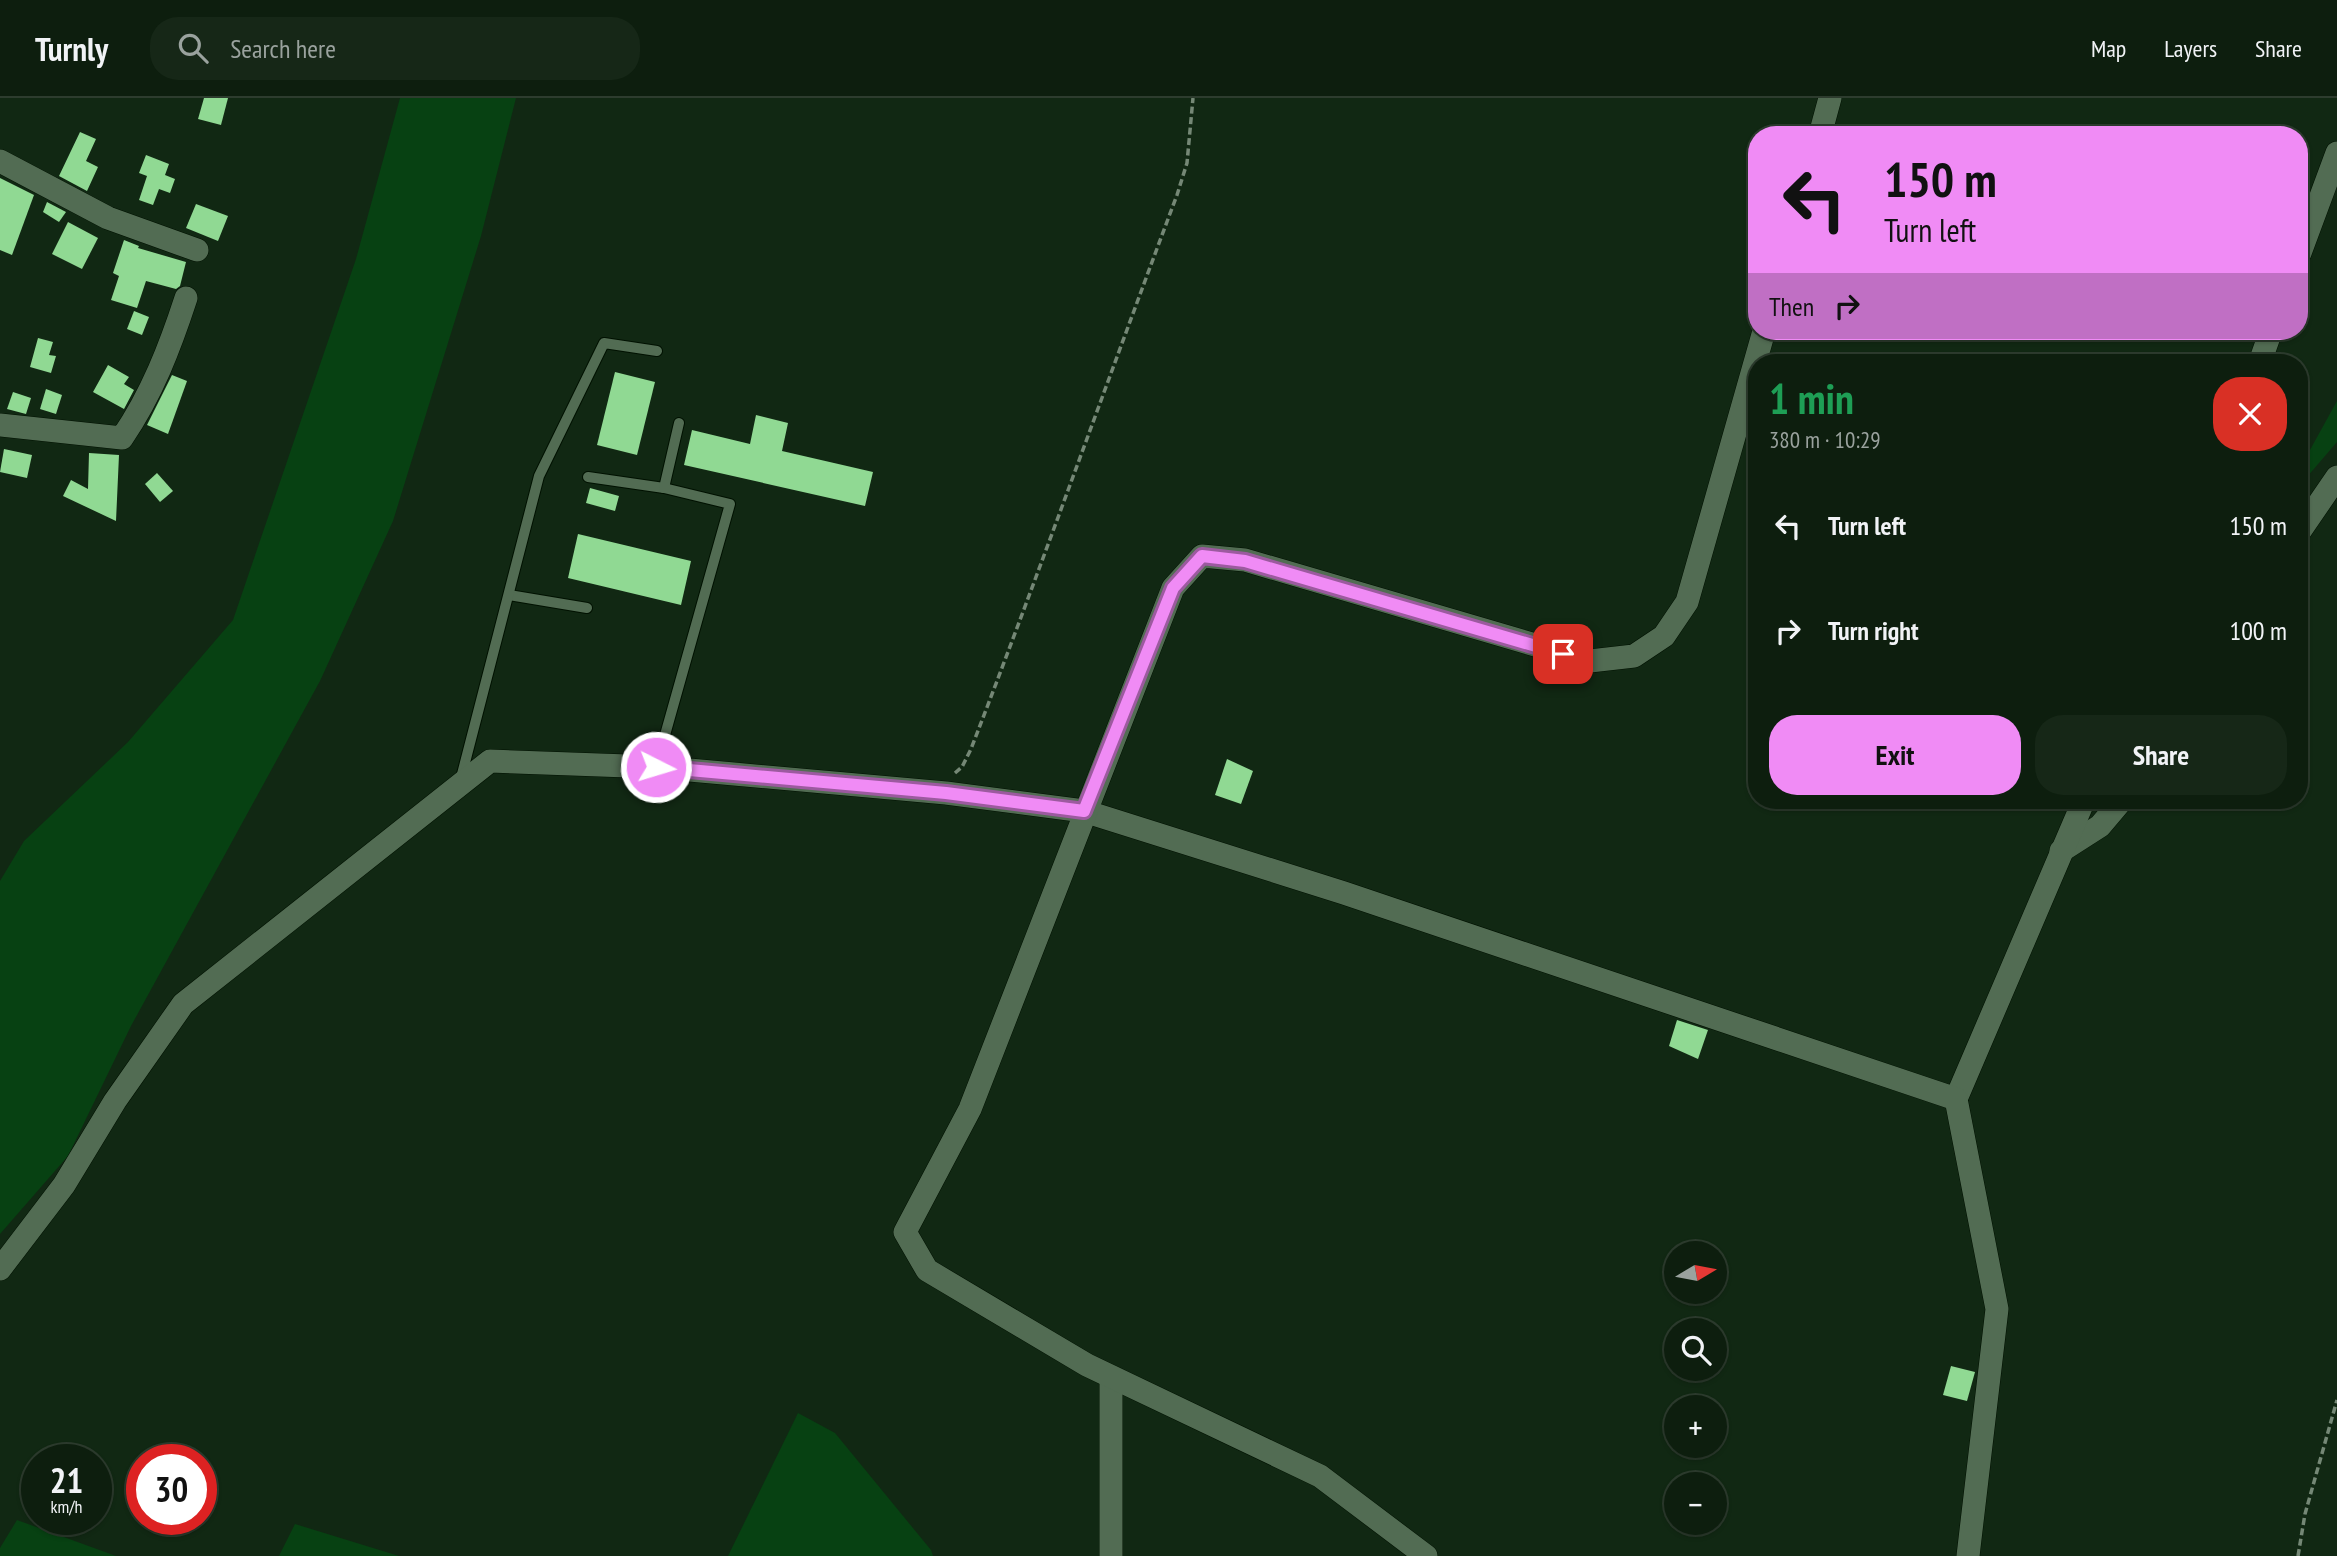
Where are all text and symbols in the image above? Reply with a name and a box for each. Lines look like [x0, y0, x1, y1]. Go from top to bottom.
search box [150, 17, 640, 80]
text: Turnly [35, 27, 108, 70]
icon: search [174, 29, 212, 67]
text: Search here [230, 32, 336, 65]
text: Map [2091, 33, 2126, 64]
text: Layers [2164, 33, 2217, 64]
text: Share [2255, 33, 2302, 64]
text: 150 m [1884, 147, 1997, 211]
icon: left [1769, 154, 1860, 245]
text: Turn left [1884, 209, 1976, 251]
icon: right [1828, 287, 1866, 325]
text: Then [1769, 290, 1814, 323]
text: 1 min [1769, 371, 1854, 426]
button: close [2213, 377, 2287, 451]
text: 380 m · 10:29 [1769, 425, 1881, 454]
icon: left [1769, 507, 1807, 545]
text: Turn left [1828, 509, 1906, 542]
text: 150 m [2229, 509, 2287, 542]
icon: right [1769, 612, 1807, 650]
text: Turn right [1828, 614, 1919, 647]
text: 100 m [2229, 614, 2287, 647]
pin [1533, 624, 1593, 684]
icon: arrive [1544, 635, 1582, 673]
button: Exit [1769, 715, 2021, 795]
button: Share [2035, 715, 2287, 795]
position arrow [619, 730, 693, 804]
north arrow [1664, 1241, 1727, 1304]
map controls [1664, 1241, 1727, 1535]
button: search [1664, 1318, 1727, 1381]
button: + [1664, 1395, 1727, 1458]
speed limit sign: 30 [126, 1444, 217, 1535]
text: 21 [50, 1457, 83, 1503]
button: − [1664, 1472, 1727, 1535]
text: km/h [51, 1495, 82, 1518]

